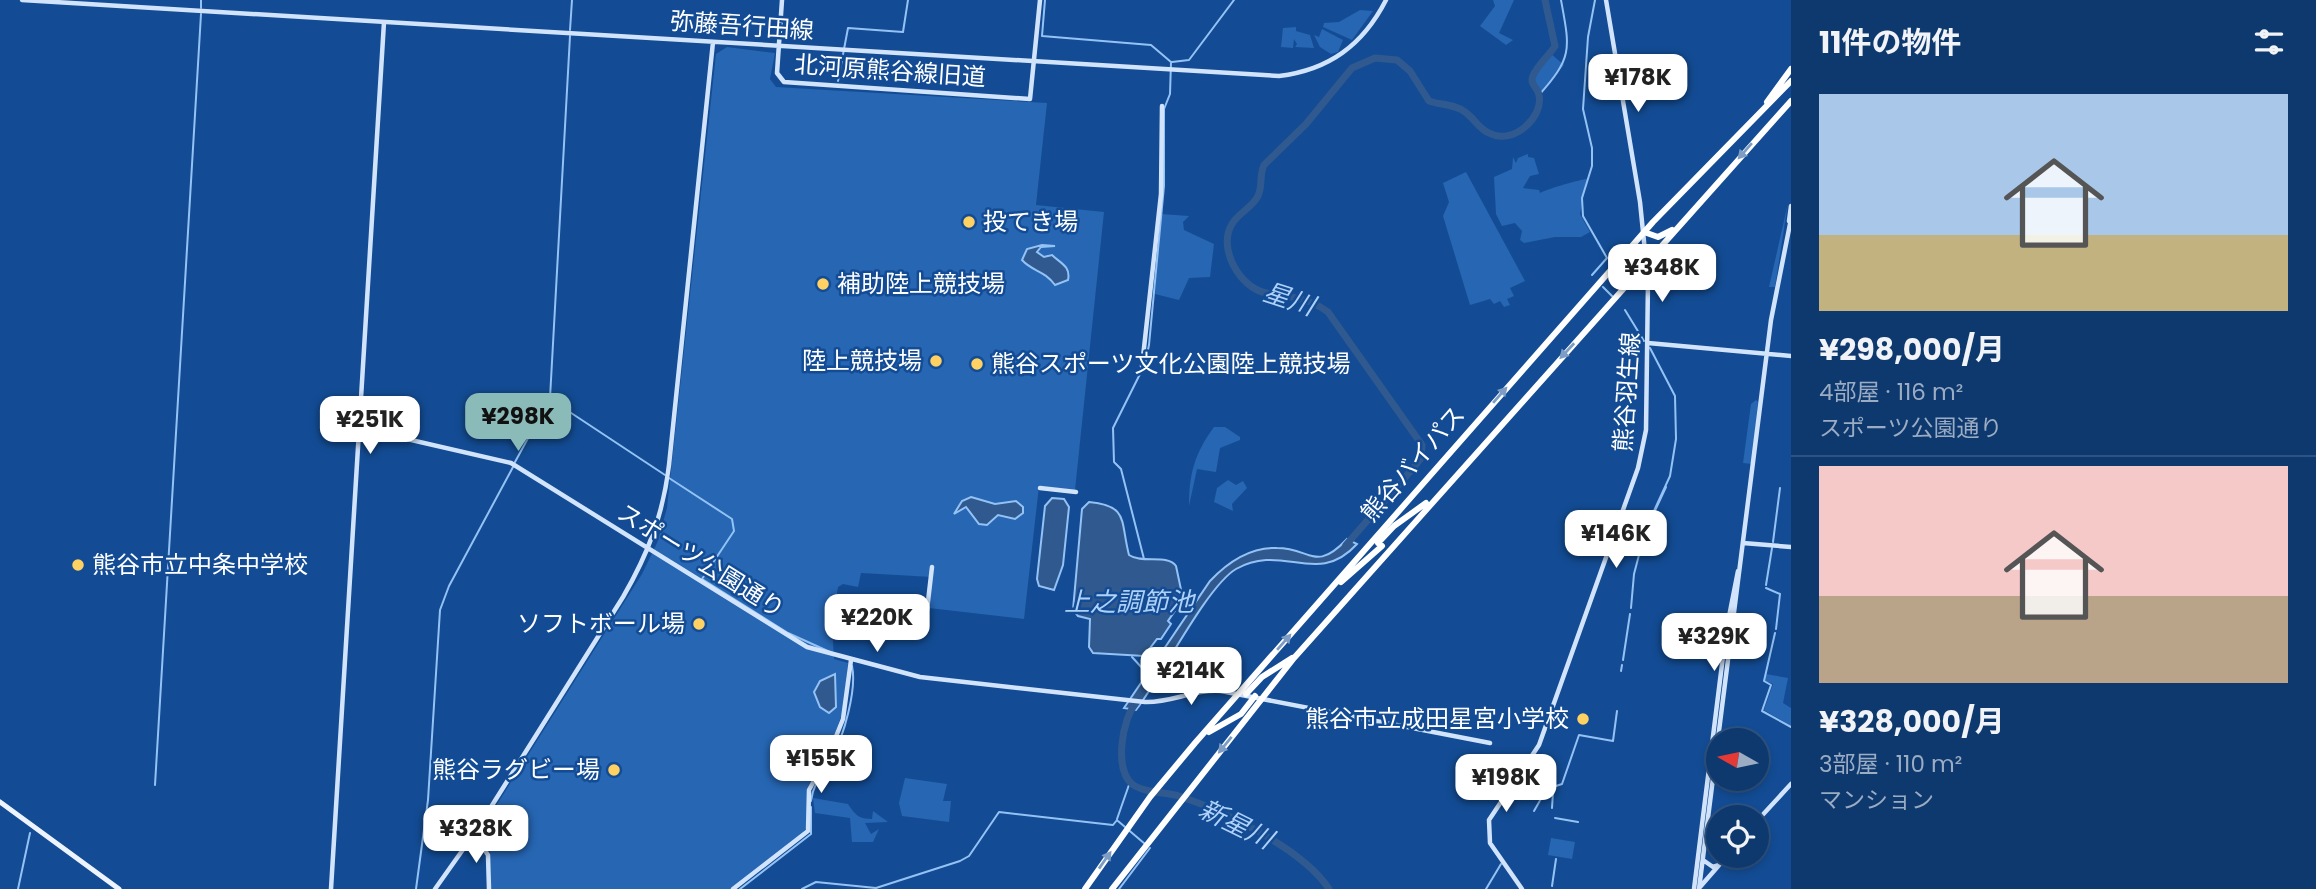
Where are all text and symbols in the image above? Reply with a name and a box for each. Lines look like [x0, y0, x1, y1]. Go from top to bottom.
street label: 弥藤吾行田線 [669, 4, 815, 47]
text: 11件の物件 [1819, 21, 1962, 64]
icon: filters [2250, 23, 2288, 61]
street label: 北河原熊谷線旧道 [793, 47, 987, 94]
pin: ¥178K [1589, 54, 1687, 114]
text: ¥178K [1604, 61, 1672, 93]
icon: home [1991, 140, 2117, 266]
one-way arrow [1738, 143, 1753, 160]
place label: 投てき場 [983, 205, 1078, 238]
marker: 投てき場 [961, 214, 977, 230]
pin: ¥348K [1613, 244, 1711, 304]
text: ¥348K [1624, 251, 1700, 283]
place label: 補助陸上競技場 [837, 267, 1005, 300]
water label: 星川 [1259, 274, 1322, 325]
marker: 補助陸上競技場 [815, 276, 831, 292]
text: ¥298,000/月 [1819, 328, 2005, 371]
street label: 熊谷羽生線 [1606, 331, 1647, 453]
one-way arrow [1560, 342, 1576, 359]
place label: 陸上競技場 [802, 344, 922, 377]
place label: 熊谷スポーツ文化公園陸上競技場 [991, 347, 1351, 380]
marker: 陸上競技場 [928, 353, 944, 369]
marker: 熊谷スポーツ文化公園陸上競技場 [969, 356, 985, 372]
text: 4部屋 · 116 m² [1819, 376, 1963, 408]
one-way arrow [1491, 387, 1507, 404]
pin: ¥298K [469, 393, 567, 453]
pin: ¥251K [321, 396, 419, 456]
street label: 熊谷バイパス [1353, 399, 1472, 529]
text: ¥298K [481, 400, 555, 432]
text: ¥251K [336, 403, 404, 435]
text: スポーツ公園通り [1819, 412, 2003, 444]
street label: スポーツ公園通り [611, 496, 791, 625]
pin: ¥146K [1567, 510, 1665, 570]
icon: home [1991, 512, 2117, 638]
text: ¥146K [1581, 517, 1651, 549]
place label: 熊谷市立中条中学校 [92, 548, 308, 581]
marker: 熊谷市立中条中学校 [70, 557, 86, 573]
water label: 上之調節池 [1064, 584, 1197, 620]
pin: ¥220K [828, 594, 926, 654]
text: ¥220K [841, 601, 913, 633]
place label: ソフトボール場 [517, 607, 685, 640]
pin: ¥329K [1665, 614, 1763, 673]
marker: ソフトボール場 [691, 616, 707, 632]
text: ¥329K [1678, 620, 1750, 652]
one-way arrow [1276, 633, 1291, 650]
pin: ¥214K [1142, 648, 1240, 707]
text: ¥214K [1157, 654, 1225, 686]
text: ¥328,000/月 [1819, 700, 2005, 743]
place label: 熊谷市立成田星宮小学校 [1305, 702, 1569, 735]
marker: 熊谷市立成田星宮小学校 [1575, 711, 1591, 727]
north arrow [1706, 728, 1769, 791]
map controls [1706, 728, 1769, 868]
pin: ¥155K [772, 736, 870, 795]
one-way arrow [1218, 737, 1233, 754]
text: ¥155K [786, 742, 856, 774]
text: 3部屋 · 110 m² [1819, 748, 1962, 780]
place label: 熊谷ラグビー場 [432, 753, 600, 786]
pin: ¥198K [1457, 754, 1555, 814]
text: ¥198K [1471, 761, 1541, 793]
marker: 熊谷ラグビー場 [606, 762, 622, 778]
text: マンション [1819, 784, 1934, 816]
water label: 新星川 [1193, 791, 1282, 859]
button: locate [1706, 805, 1769, 868]
pin: ¥328K [427, 806, 525, 865]
text: ¥328K [439, 812, 513, 844]
one-way arrow [1098, 851, 1112, 869]

